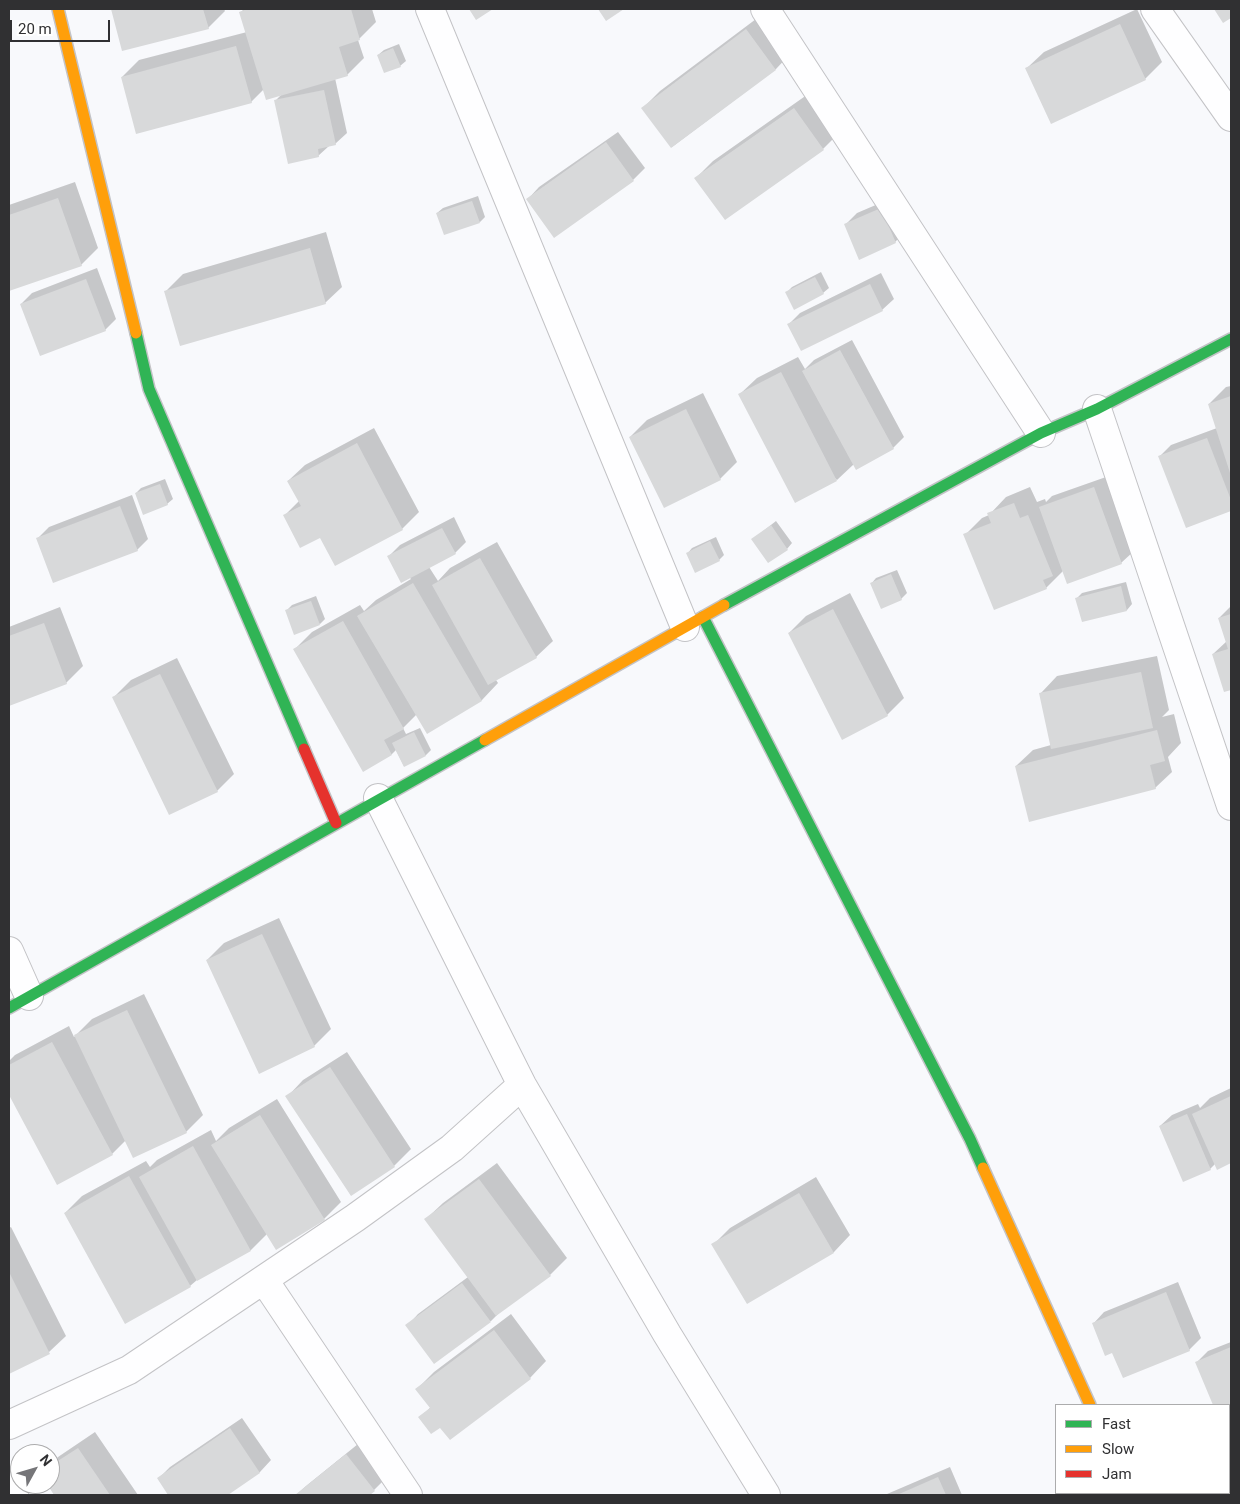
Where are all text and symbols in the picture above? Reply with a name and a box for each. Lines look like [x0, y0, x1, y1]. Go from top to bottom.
scale bar [12, 10, 112, 42]
text: 20 m [18, 20, 52, 38]
legend [1055, 1404, 1230, 1494]
text: Fast [1102, 1415, 1131, 1433]
text: Slow [1102, 1440, 1134, 1458]
north arrow [10, 1444, 60, 1494]
text: N [37, 1451, 55, 1469]
text: Jam [1102, 1465, 1132, 1483]

